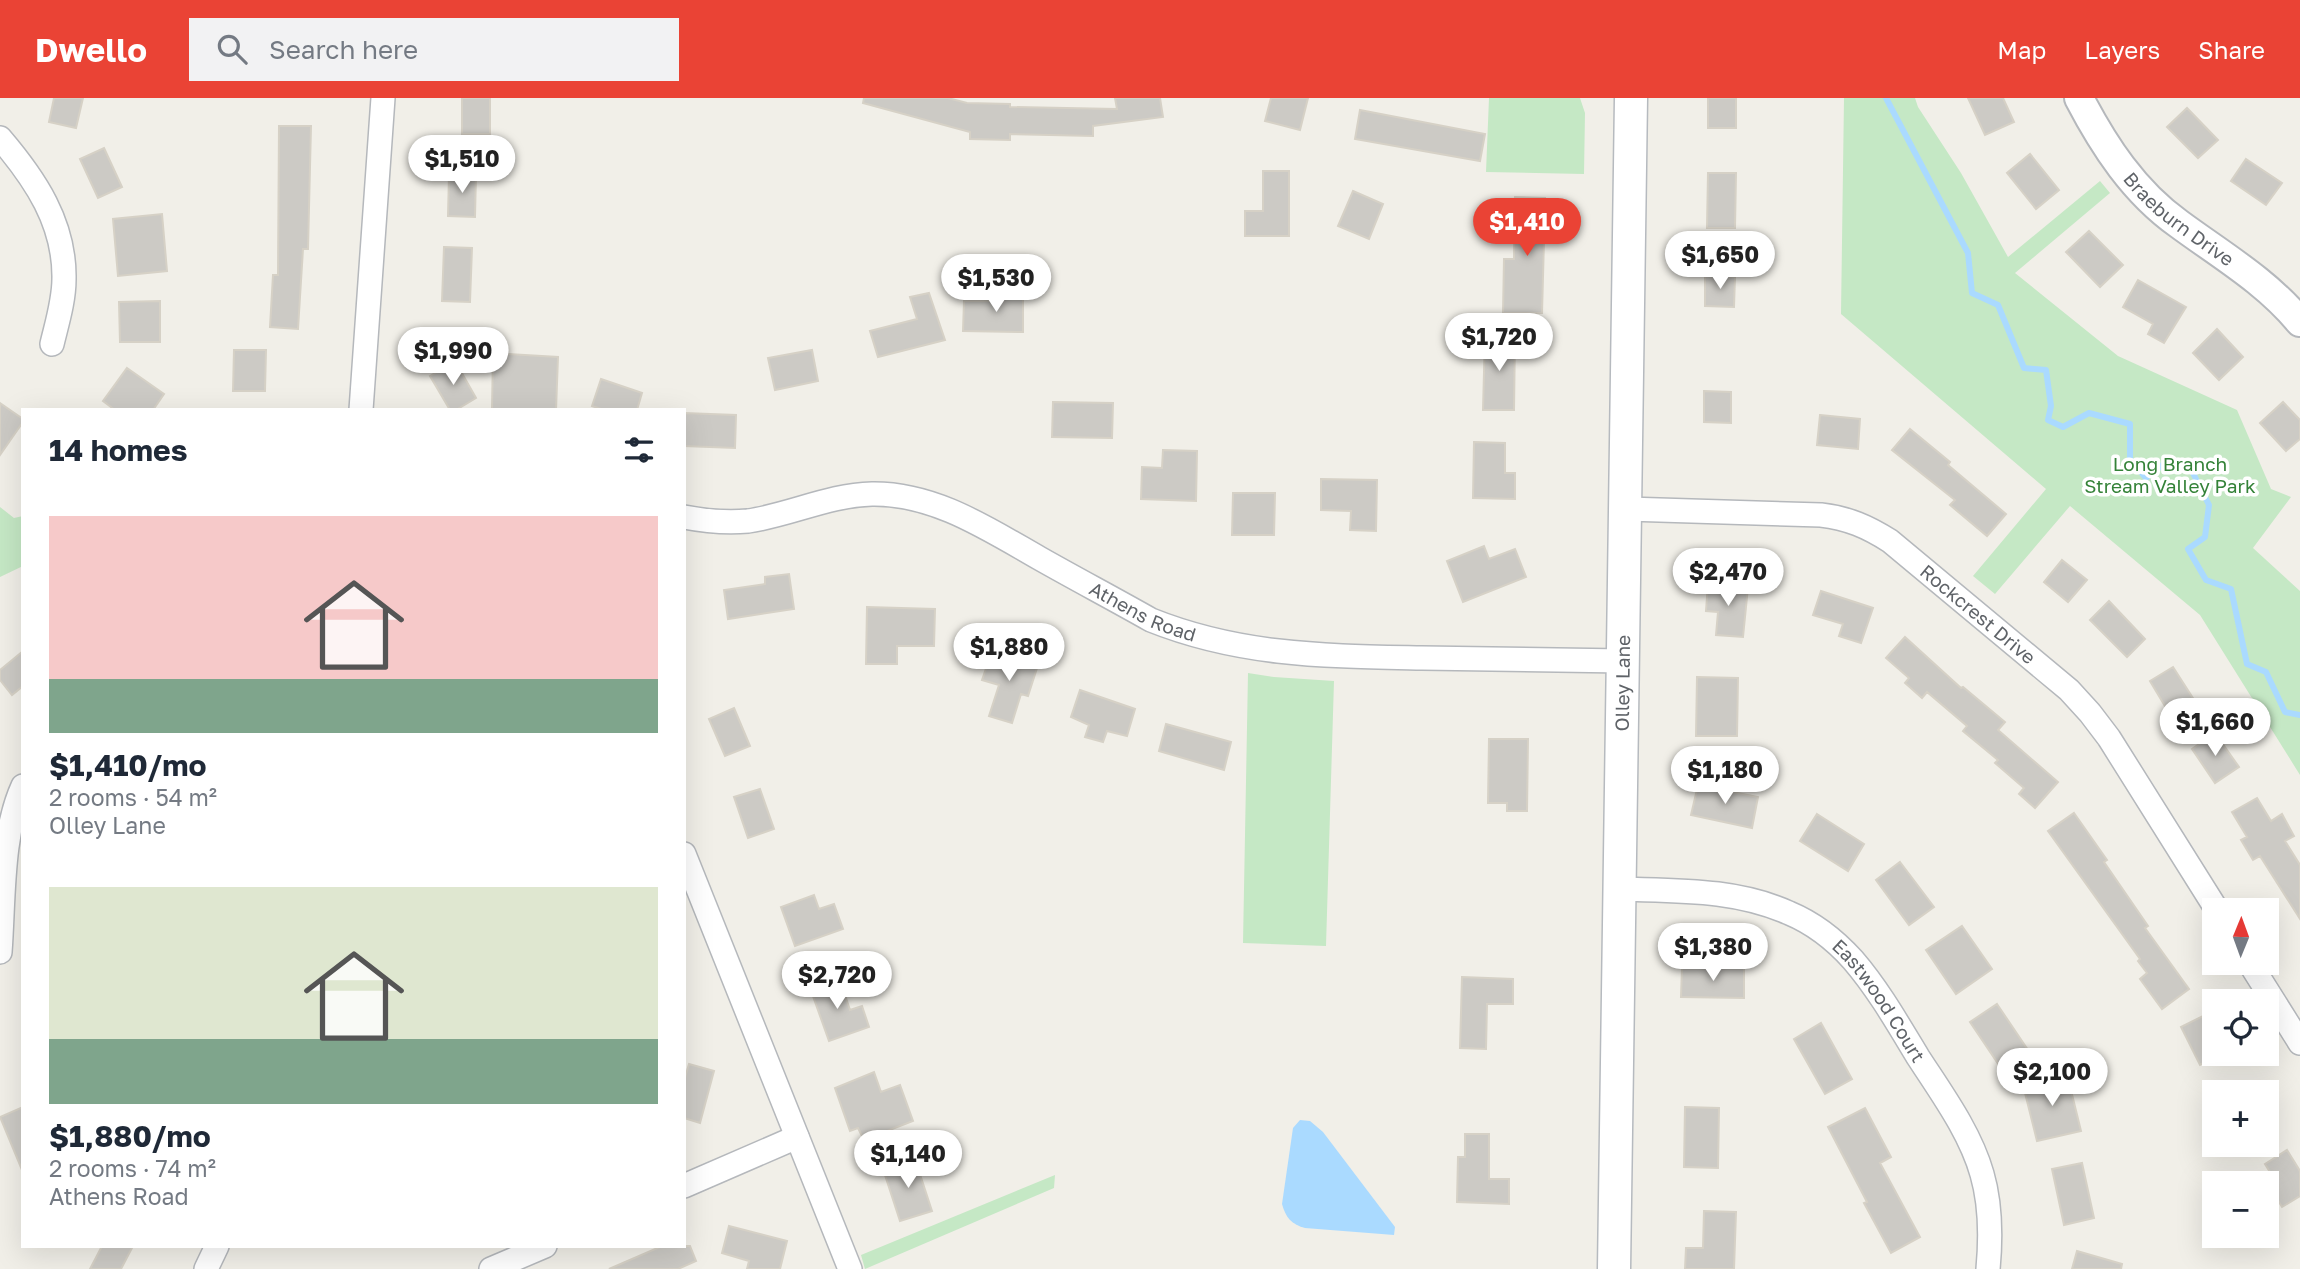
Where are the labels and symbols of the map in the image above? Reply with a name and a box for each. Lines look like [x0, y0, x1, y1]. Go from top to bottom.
pin: $1,510 [405, 136, 519, 195]
street label: Braeburn Drive [2119, 167, 2239, 270]
pin: $1,410 [1470, 198, 1584, 258]
pin: $1,650 [1663, 232, 1777, 291]
pin: $1,530 [939, 254, 1053, 314]
pin: $1,720 [1442, 314, 1556, 373]
pin: $1,990 [396, 328, 510, 387]
park label: Long Branch Stream Valley Park [2084, 452, 2256, 497]
pin: $2,470 [1671, 548, 1785, 608]
street label: Rockcrest Drive [1916, 559, 2041, 668]
street label: Athens Road [1086, 576, 1199, 646]
pin: $1,880 [952, 624, 1066, 683]
street label: Olley Lane [1610, 635, 1634, 732]
pin: $1,660 [2158, 698, 2272, 758]
pin: $1,180 [1668, 746, 1782, 806]
north arrow [2202, 898, 2278, 975]
pin: $1,380 [1656, 924, 1770, 983]
street label: Eastwood Court [1828, 934, 1930, 1066]
pin: $2,720 [780, 951, 894, 1011]
pin: $2,100 [1995, 1048, 2109, 1108]
pin: $1,140 [851, 1130, 965, 1190]

